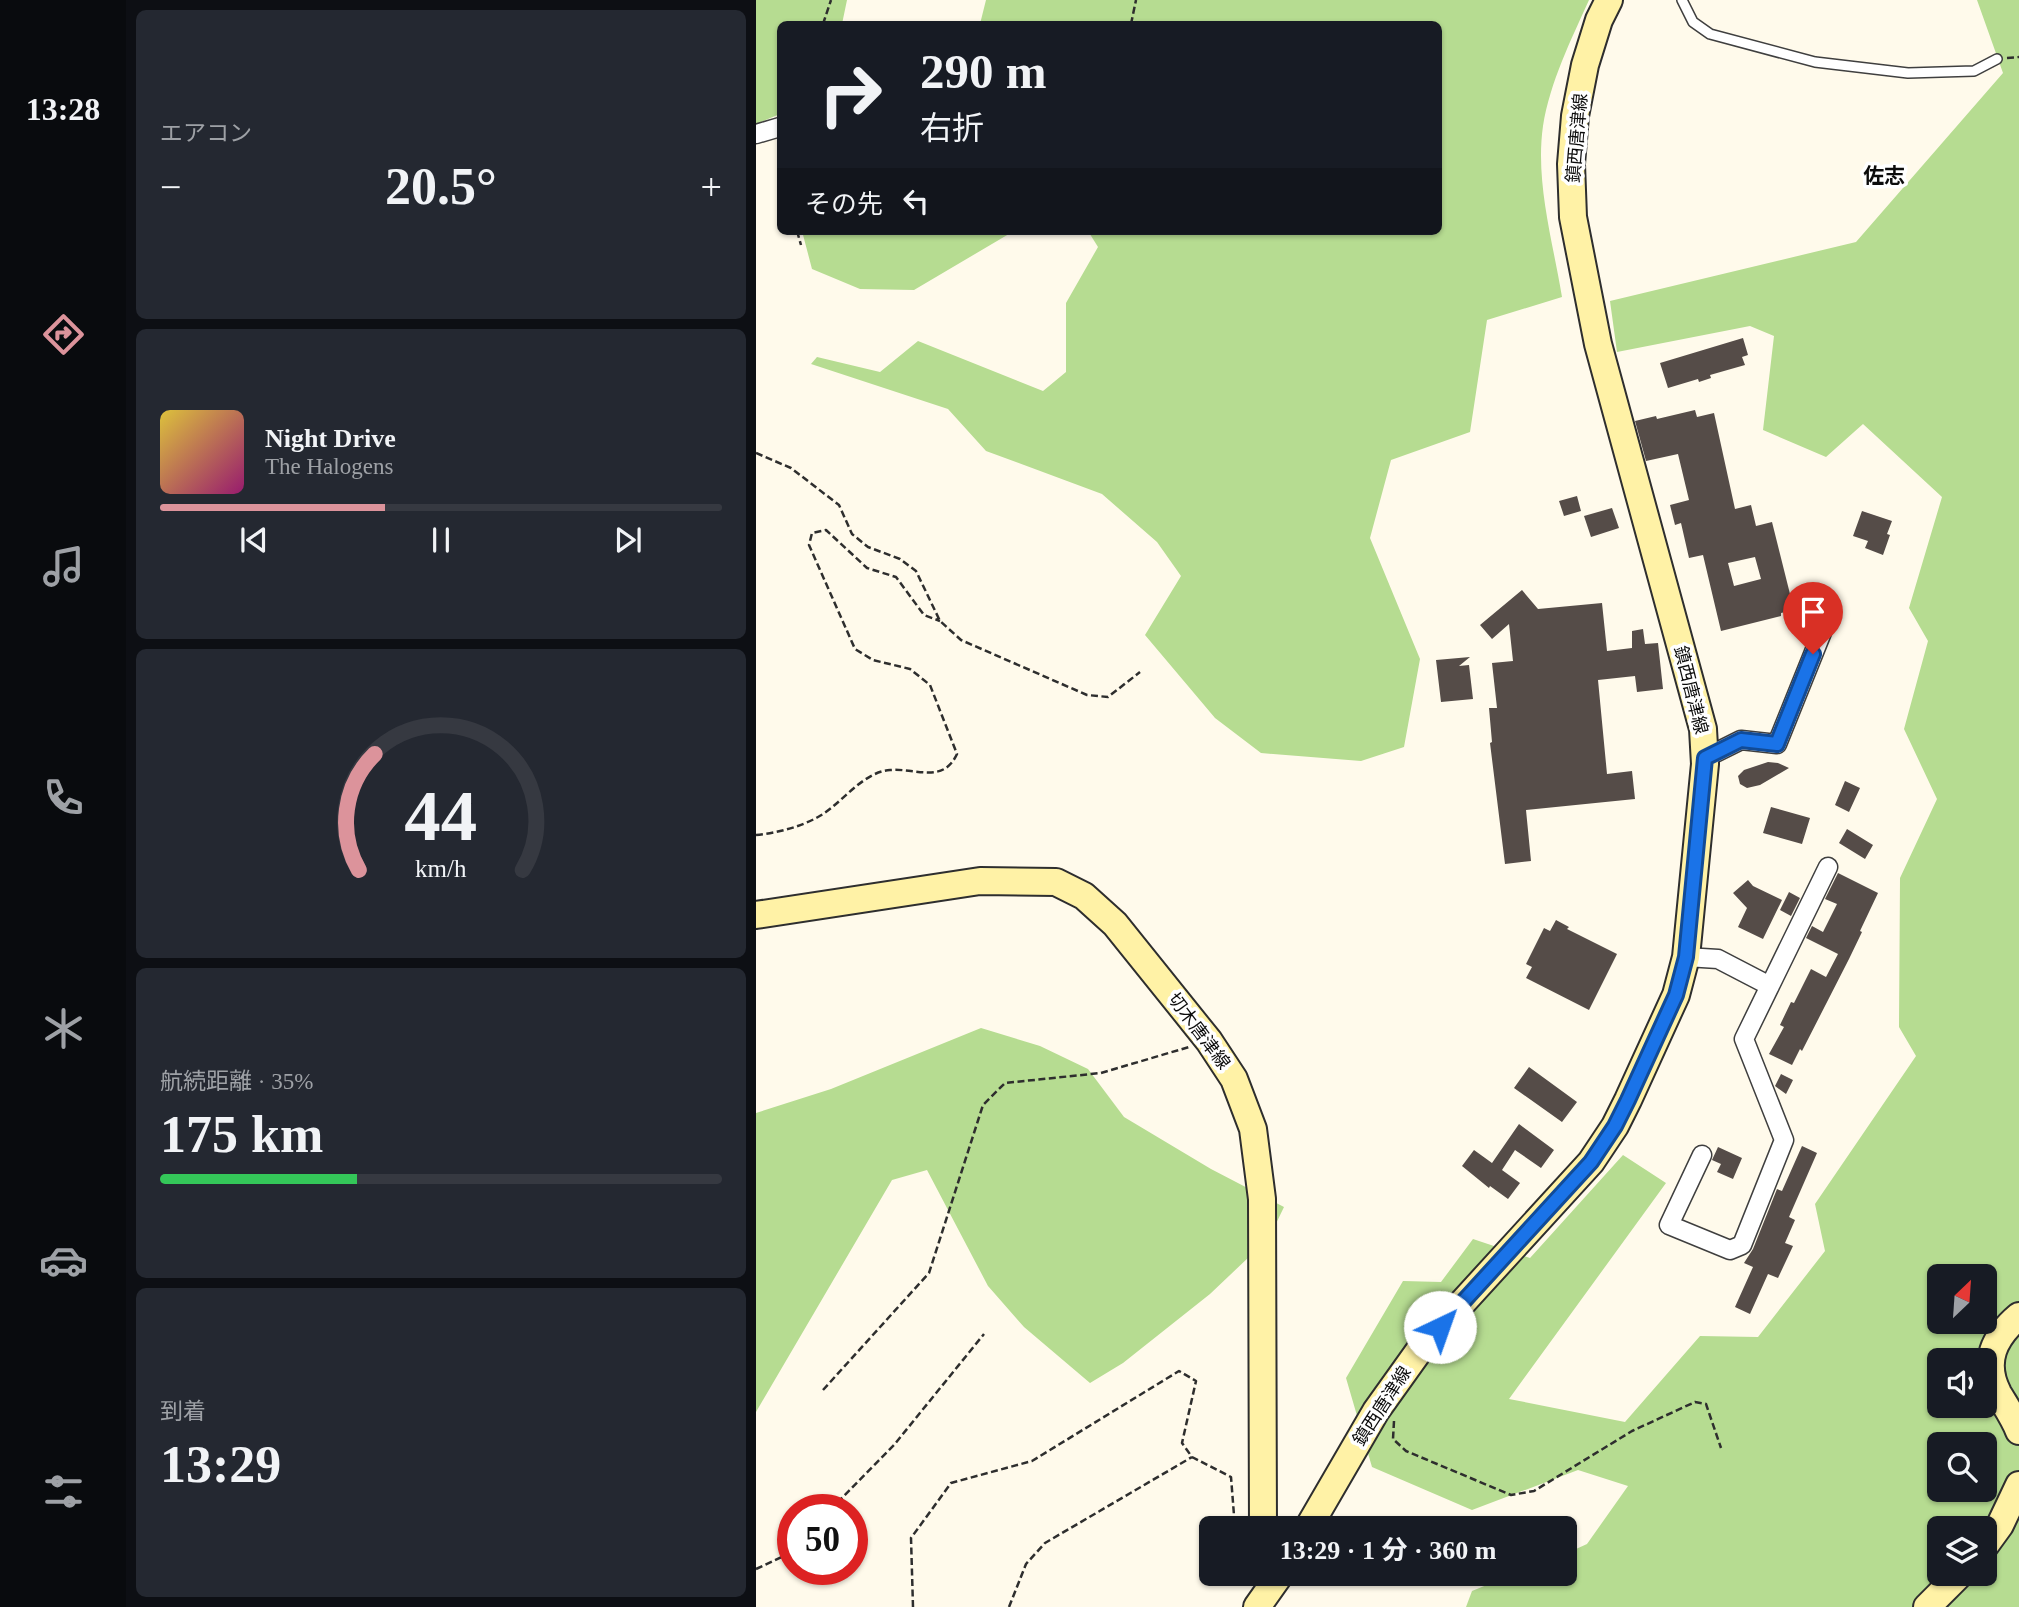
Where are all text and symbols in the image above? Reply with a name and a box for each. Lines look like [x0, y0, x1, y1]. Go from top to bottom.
text: 290 m [920, 44, 1047, 99]
icon: right [805, 49, 896, 140]
text: 13:28 [26, 91, 100, 127]
street label: 鎮西唐津線 [1563, 92, 1591, 184]
text: 右折 [920, 110, 984, 146]
text: エアコン [160, 121, 252, 146]
text: 20.5° [385, 158, 497, 215]
district label: 佐志 [1863, 164, 1905, 188]
text: − [160, 166, 181, 208]
text: + [701, 166, 722, 208]
icon: left [897, 182, 935, 220]
text: その先 [805, 190, 883, 219]
icon: directions [39, 310, 88, 359]
text: Night Drive [265, 424, 396, 453]
text: The Halogens [265, 454, 393, 479]
icon: previous [235, 521, 273, 559]
icon: pause [422, 521, 460, 559]
icon: next [609, 521, 647, 559]
icon: music [39, 542, 88, 591]
pin [1783, 582, 1843, 654]
icon: arrive [1794, 593, 1832, 631]
street label: 鎮西唐津線 [1670, 644, 1712, 736]
icon: phone [39, 773, 88, 822]
text: 44 [405, 775, 477, 856]
text: km/h [415, 854, 467, 881]
street label: 切木唐津線 [1164, 989, 1234, 1073]
icon: climate [39, 1004, 88, 1053]
text: 航続距離 · 35% [160, 1069, 313, 1094]
text: 175 km [160, 1106, 323, 1163]
icon: car [39, 1236, 88, 1285]
north arrow [1927, 1264, 1997, 1334]
map controls [1927, 1264, 1997, 1586]
position arrow [1403, 1290, 1477, 1364]
button: sound [1927, 1348, 1997, 1418]
street label: 鎮西唐津線 [1349, 1363, 1415, 1449]
text: 到着 [160, 1399, 206, 1424]
button: search [1927, 1432, 1997, 1502]
text: 13:29 [160, 1436, 281, 1493]
icon: filters [39, 1467, 88, 1516]
speed limit sign: 50 [777, 1494, 868, 1585]
button: layers [1927, 1516, 1997, 1586]
text: 13:29 · 1 分 · 360 m [1280, 1536, 1496, 1565]

